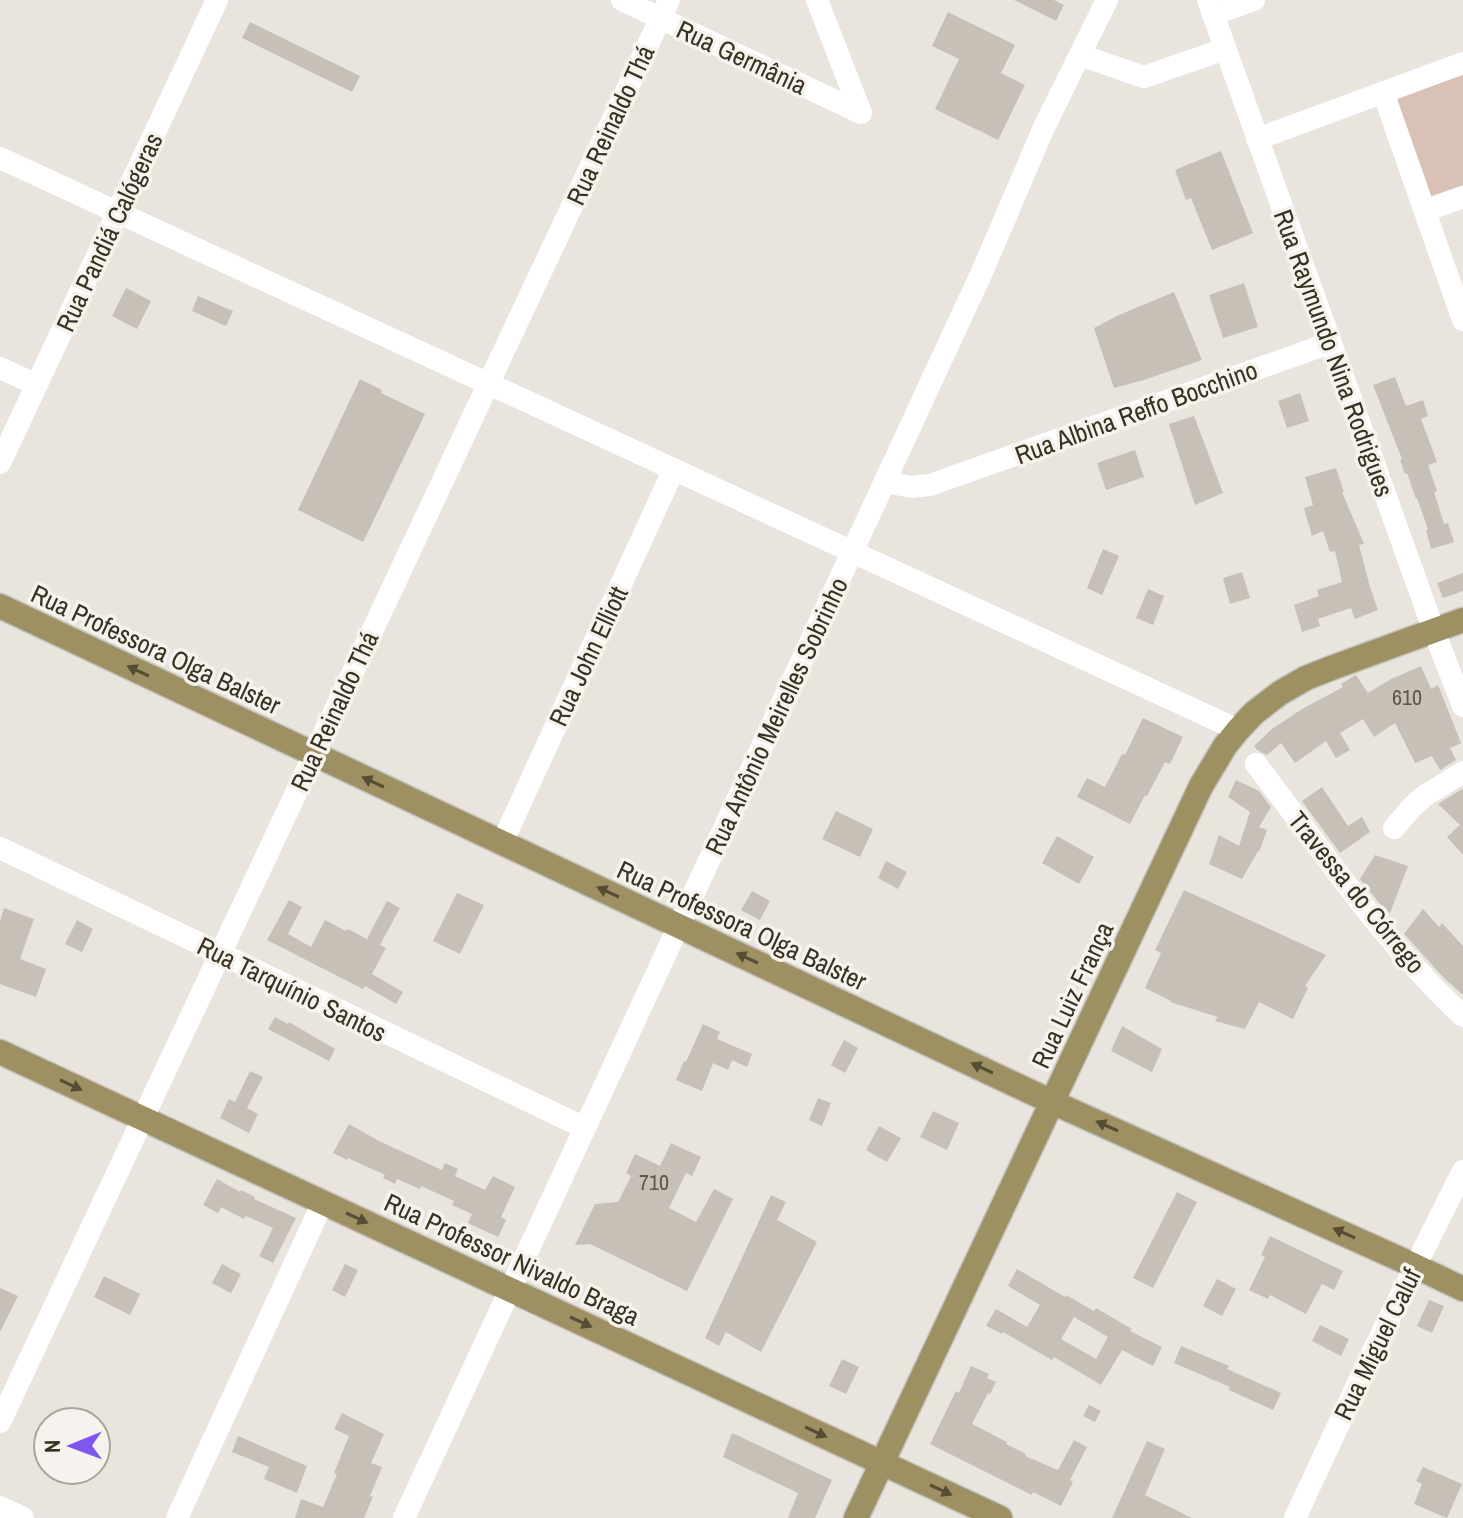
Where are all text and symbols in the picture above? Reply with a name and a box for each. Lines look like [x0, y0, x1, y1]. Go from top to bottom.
street label: Rua Germânia [671, 12, 813, 102]
street label: Rua Reinaldo Thá [558, 39, 662, 211]
street label: Rua Pandiá Calógeras [48, 127, 170, 337]
street label: Rua Raymundo Nina Rodrigues [1266, 204, 1402, 502]
street label: Rua Albina Reffo Bocchino [1010, 352, 1262, 472]
street label: Rua Antônio Meirelles Sobrinho [696, 572, 856, 860]
street label: Rua Professora Olga Balster [26, 576, 286, 722]
street label: Rua John Elliott [540, 580, 636, 732]
street label: Rua Reinaldo Thá [282, 625, 386, 797]
one-way arrow [126, 664, 149, 678]
house number: 610 [1392, 682, 1422, 712]
one-way arrow [361, 775, 385, 789]
street label: Travessa do Córrego [1281, 803, 1433, 981]
street label: Rua Professora Olga Balster [612, 852, 872, 998]
one-way arrow [596, 885, 620, 899]
street label: Rua Luiz França [1023, 916, 1121, 1074]
street label: Rua Tarquínio Santos [192, 928, 392, 1050]
one-way arrow [735, 951, 758, 965]
one-way arrow [970, 1061, 993, 1075]
one-way arrow [59, 1078, 82, 1091]
one-way arrow [1096, 1120, 1119, 1133]
house number: 710 [639, 1167, 669, 1197]
street label: Rua Professor Nivaldo Braga [379, 1185, 645, 1334]
one-way arrow [345, 1211, 369, 1225]
one-way arrow [1332, 1227, 1356, 1240]
street label: Rua Miguel Caluf [1325, 1262, 1429, 1426]
one-way arrow [569, 1315, 592, 1329]
north arrow [32, 1406, 112, 1486]
one-way arrow [805, 1425, 828, 1439]
text: N [37, 1440, 67, 1453]
one-way arrow [930, 1483, 953, 1497]

